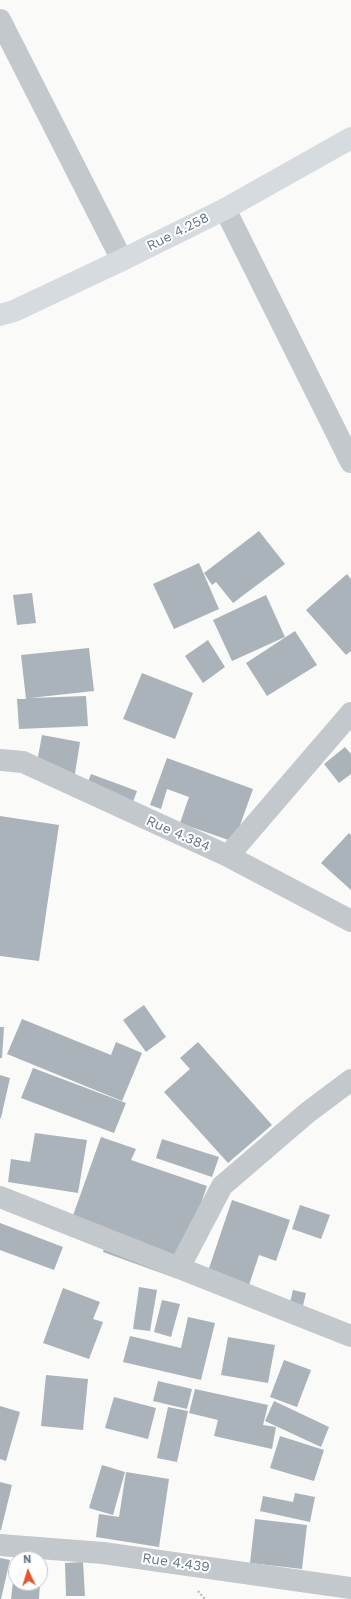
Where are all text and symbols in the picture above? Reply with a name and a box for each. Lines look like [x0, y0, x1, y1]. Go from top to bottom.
street label: Rue 4.258 [144, 209, 212, 255]
street label: Rue 4.384 [143, 812, 213, 856]
street label: Rue 4.439 [141, 1550, 211, 1576]
north arrow [8, 1551, 48, 1591]
text: N [23, 1553, 32, 1566]

